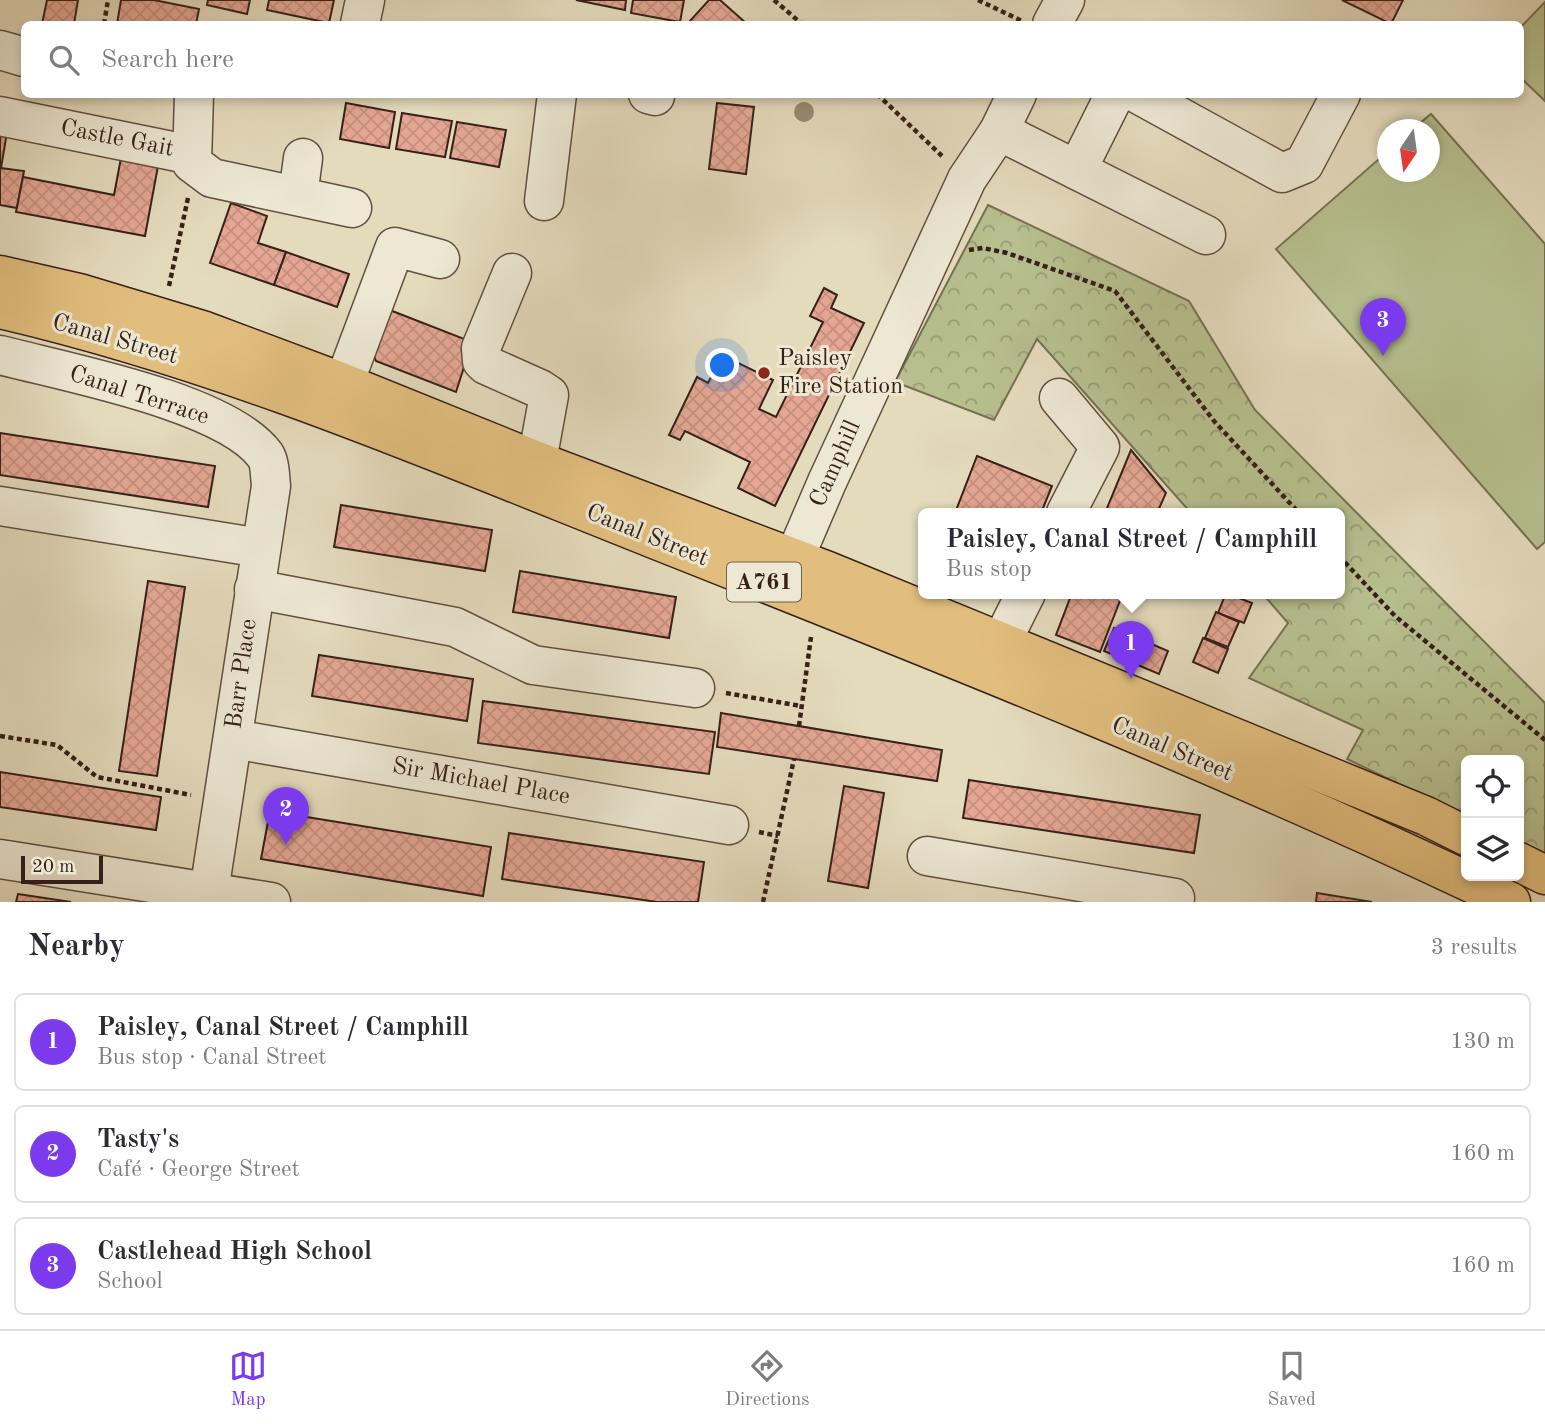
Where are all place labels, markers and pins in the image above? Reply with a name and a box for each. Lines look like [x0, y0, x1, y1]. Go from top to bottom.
pin: 3 [1360, 298, 1406, 356]
place label: Paisley Fire Station [778, 347, 903, 399]
marker: Paisley Fire Station [756, 365, 772, 381]
pin: 1 [1108, 621, 1154, 679]
pin: 2 [263, 787, 309, 845]

